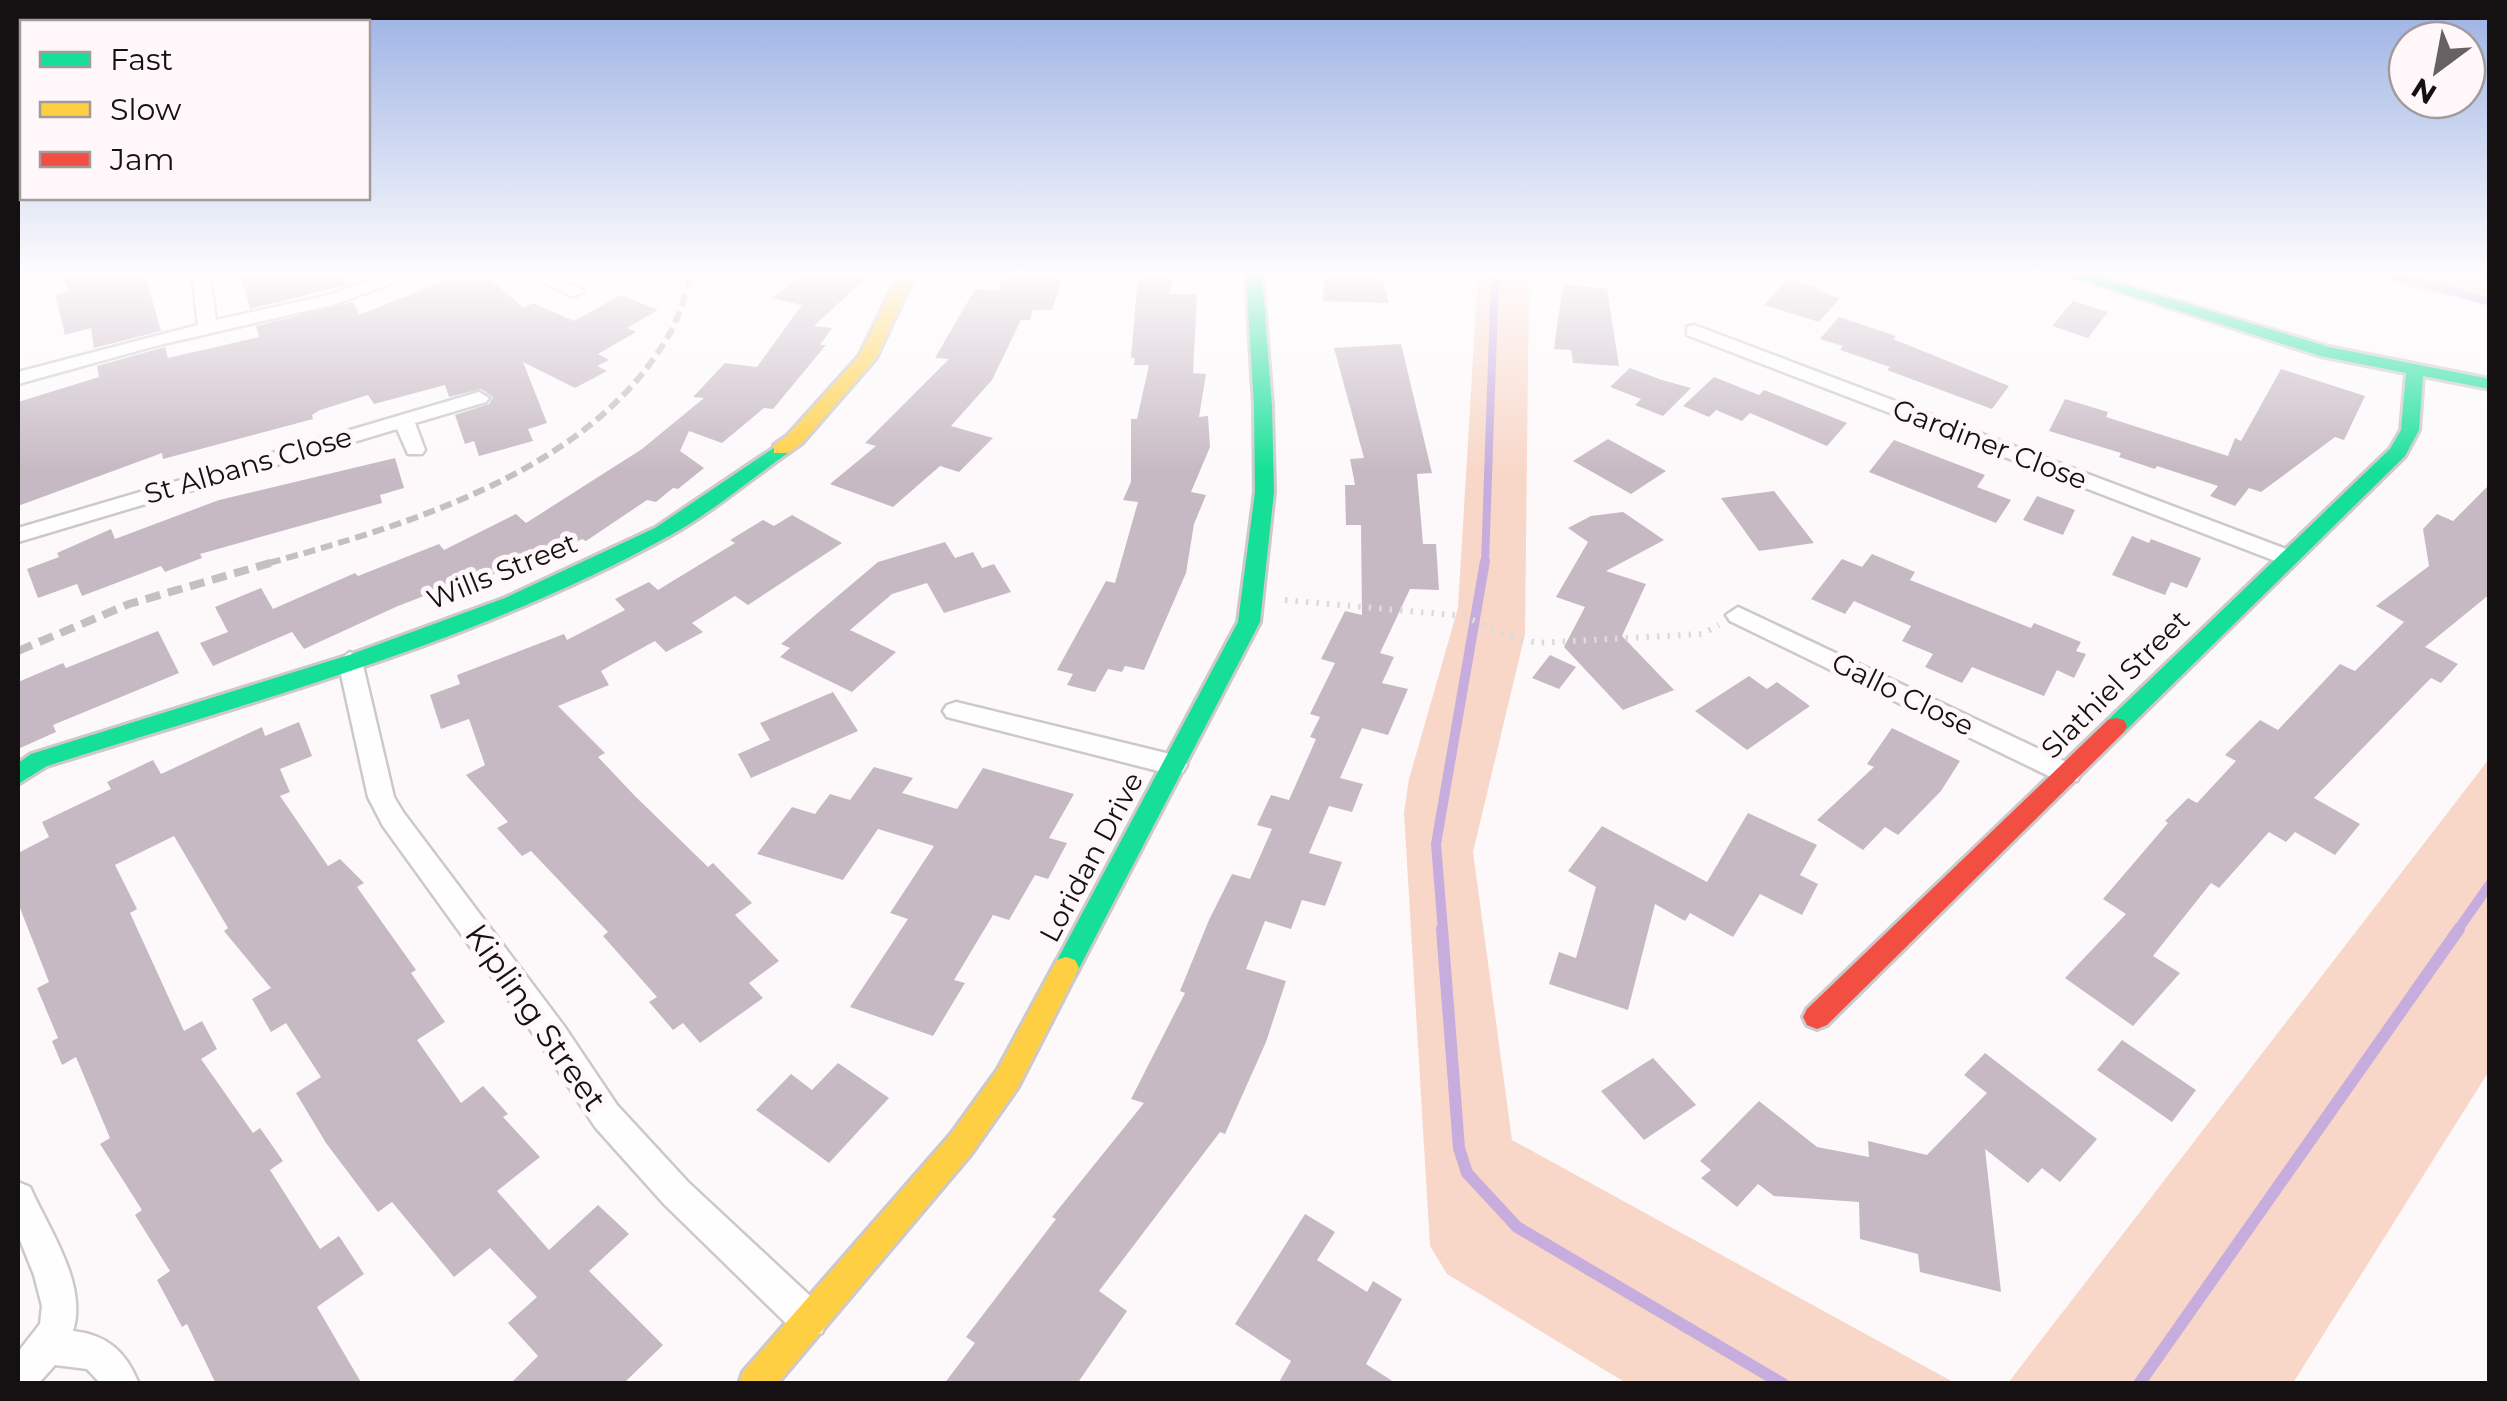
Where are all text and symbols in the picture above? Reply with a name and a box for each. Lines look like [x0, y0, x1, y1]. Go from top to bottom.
legend [20, 20, 370, 200]
north arrow [2387, 20, 2487, 120]
text: Fast [110, 41, 173, 78]
text: N [2405, 71, 2442, 112]
text: Slow [110, 91, 182, 128]
text: Jam [109, 141, 175, 178]
street label: Gardiner Close [1888, 391, 2092, 497]
street label: St Albans Close [140, 419, 356, 511]
street label: Wills Street [422, 525, 582, 617]
street label: Slathiel Street [2034, 603, 2196, 765]
street label: Gallo Close [1827, 645, 1979, 743]
street label: Loridan Drive [1032, 766, 1150, 948]
street label: Kipling Street [457, 916, 615, 1118]

